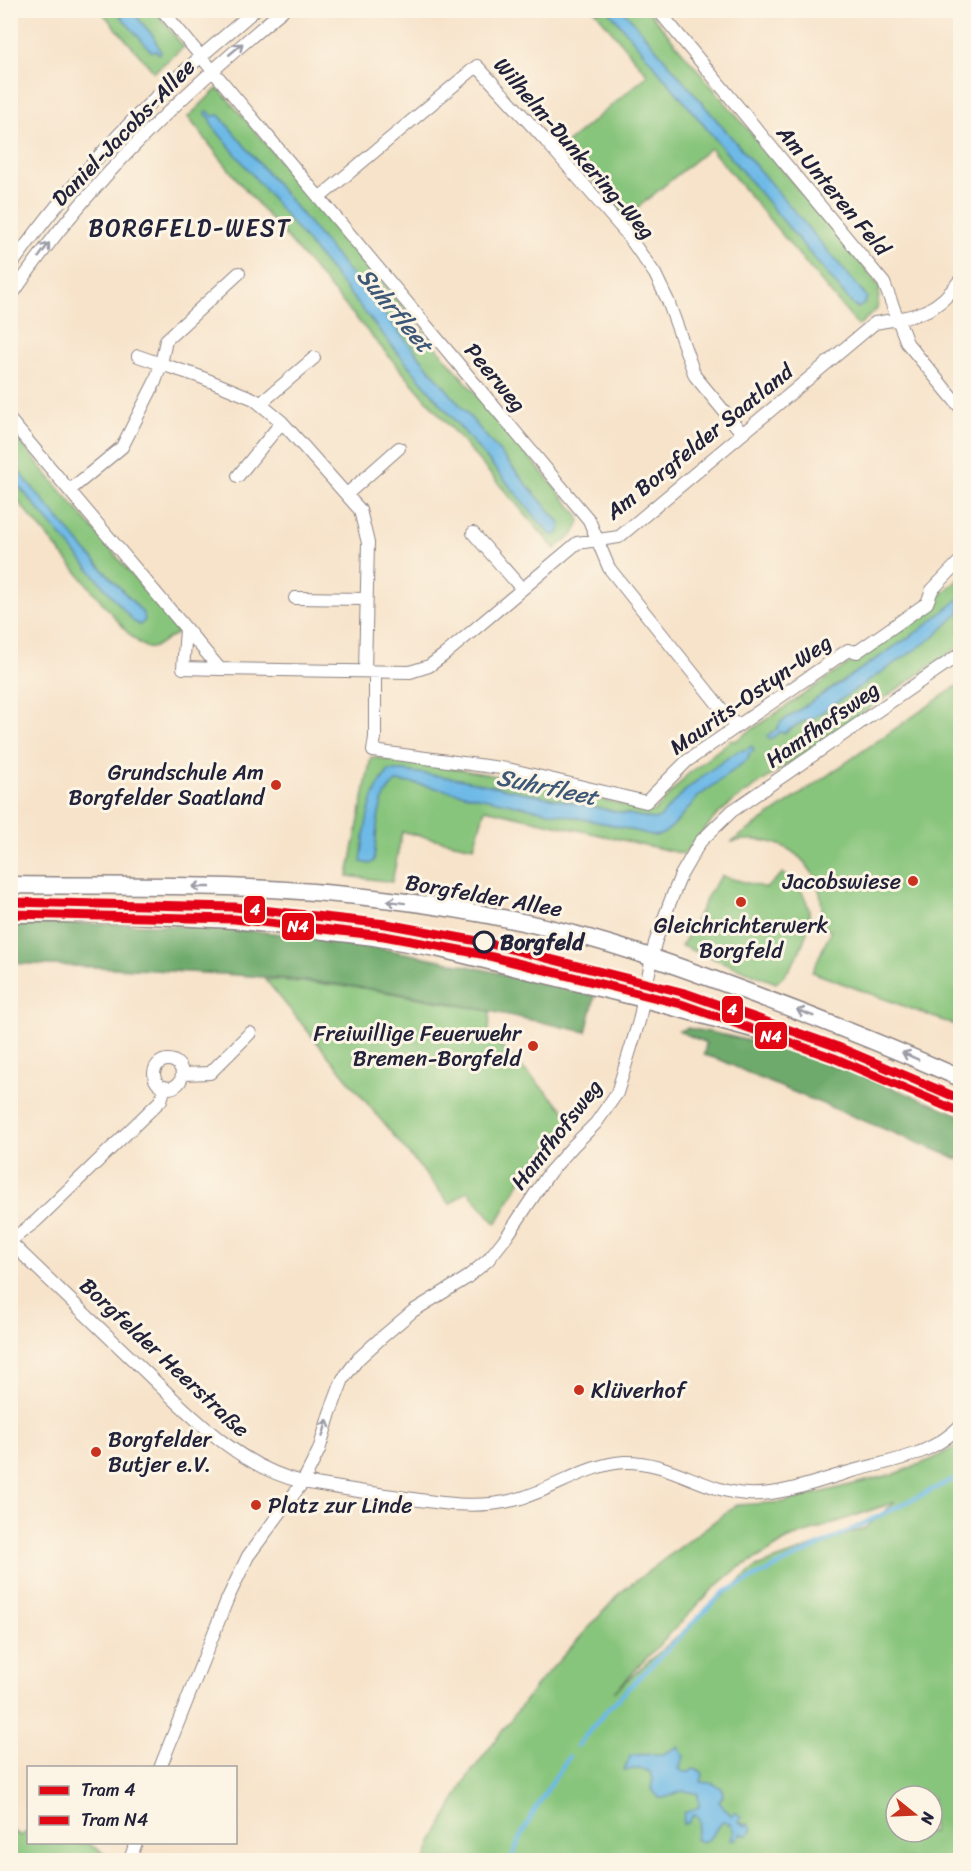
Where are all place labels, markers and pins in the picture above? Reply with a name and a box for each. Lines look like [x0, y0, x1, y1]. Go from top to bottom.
place label: Grundschule Am Borgfelder Saatland [68, 753, 265, 817]
marker: Grundschule Am Borgfelder Saatland [269, 778, 283, 792]
place label: Jacobswiese [782, 862, 901, 901]
marker: Jacobswiese [906, 874, 920, 888]
marker: Gleichrichterwerk Borgfeld [734, 895, 748, 909]
place label: Gleichrichterwerk Borgfeld [654, 906, 829, 970]
place label: Borgfeld [500, 923, 586, 962]
marker: Borgfeld [473, 931, 495, 953]
place label: Freiwillige Feuerwehr Bremen-Borgfeld [314, 1014, 523, 1078]
marker: Freiwillige Feuerwehr Bremen-Borgfeld [526, 1039, 540, 1053]
place label: Klüverhof [591, 1371, 688, 1410]
marker: Klüverhof [572, 1383, 586, 1397]
place label: Borgfelder Butjer e.V. [108, 1420, 213, 1484]
marker: Borgfelder Butjer e.V. [89, 1445, 103, 1459]
place label: Platz zur Linde [268, 1486, 413, 1525]
marker: Platz zur Linde [249, 1498, 263, 1512]

